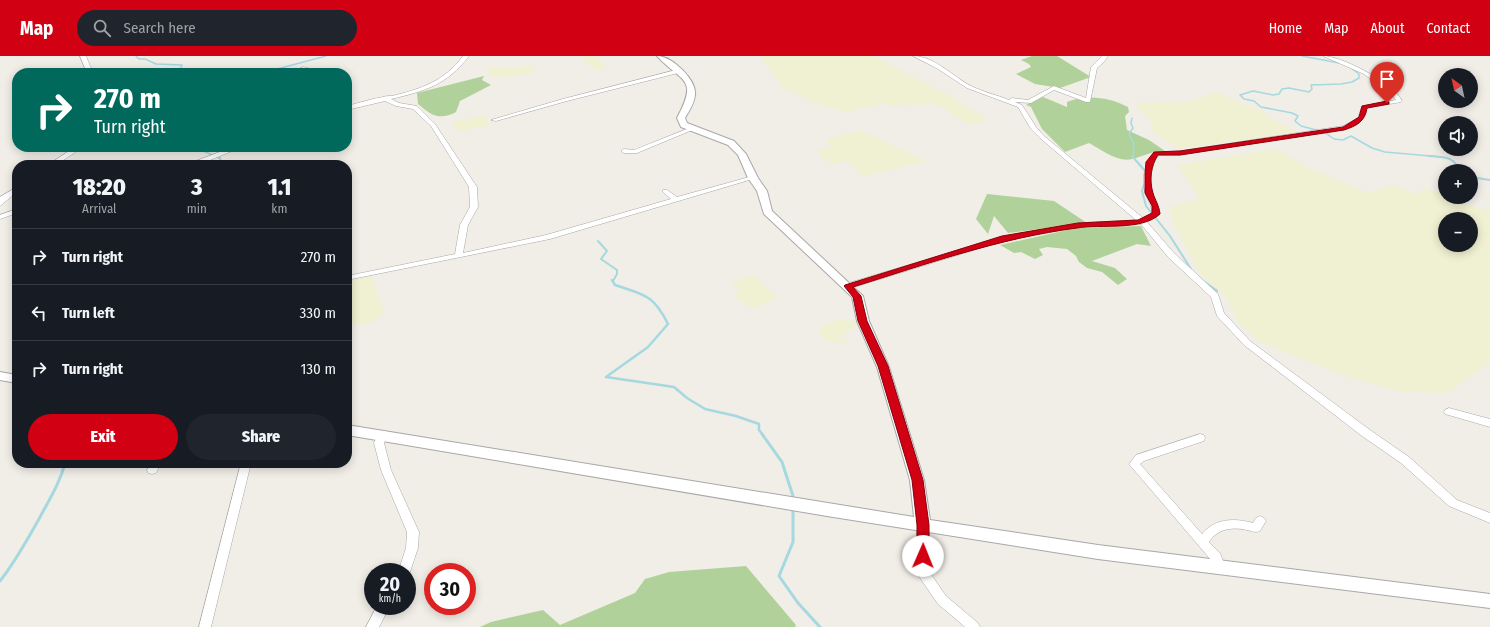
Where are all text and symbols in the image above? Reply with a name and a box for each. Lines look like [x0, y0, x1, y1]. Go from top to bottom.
search box [77, 10, 357, 46]
text: Map [20, 17, 53, 40]
icon: search [91, 17, 113, 39]
text: Search here [123, 19, 196, 37]
text: Home [1269, 20, 1302, 37]
text: Map [1324, 20, 1348, 37]
text: About [1370, 20, 1405, 37]
text: Contact [1427, 20, 1470, 37]
pin [1370, 62, 1404, 103]
icon: arrive [1376, 68, 1398, 90]
north arrow [1438, 68, 1478, 108]
map controls [1438, 68, 1478, 252]
text: 270 m [94, 82, 161, 115]
icon: right [28, 84, 80, 136]
text: Turn right [94, 116, 166, 138]
button: sound [1438, 116, 1478, 156]
button: + [1438, 164, 1478, 204]
text: 18:20 [73, 173, 126, 201]
text: 3 [191, 173, 202, 201]
text: 1.1 [267, 173, 291, 201]
text: Arrival [82, 201, 117, 216]
text: min [187, 201, 207, 216]
text: km [271, 201, 287, 216]
button: − [1438, 212, 1478, 252]
icon: right [28, 246, 50, 268]
text: Turn right [62, 248, 123, 266]
text: 270 m [301, 248, 336, 266]
icon: left [28, 302, 50, 324]
text: Turn left [62, 304, 115, 322]
text: 330 m [300, 304, 336, 322]
icon: right [28, 358, 50, 380]
text: Turn right [62, 360, 123, 378]
text: 130 m [301, 360, 336, 378]
button: Exit [28, 414, 178, 460]
button: Share [186, 414, 336, 460]
position arrow [902, 535, 944, 577]
speed limit sign: 30 [424, 563, 476, 615]
text: 20 [380, 572, 400, 596]
text: km/h [379, 593, 401, 605]

